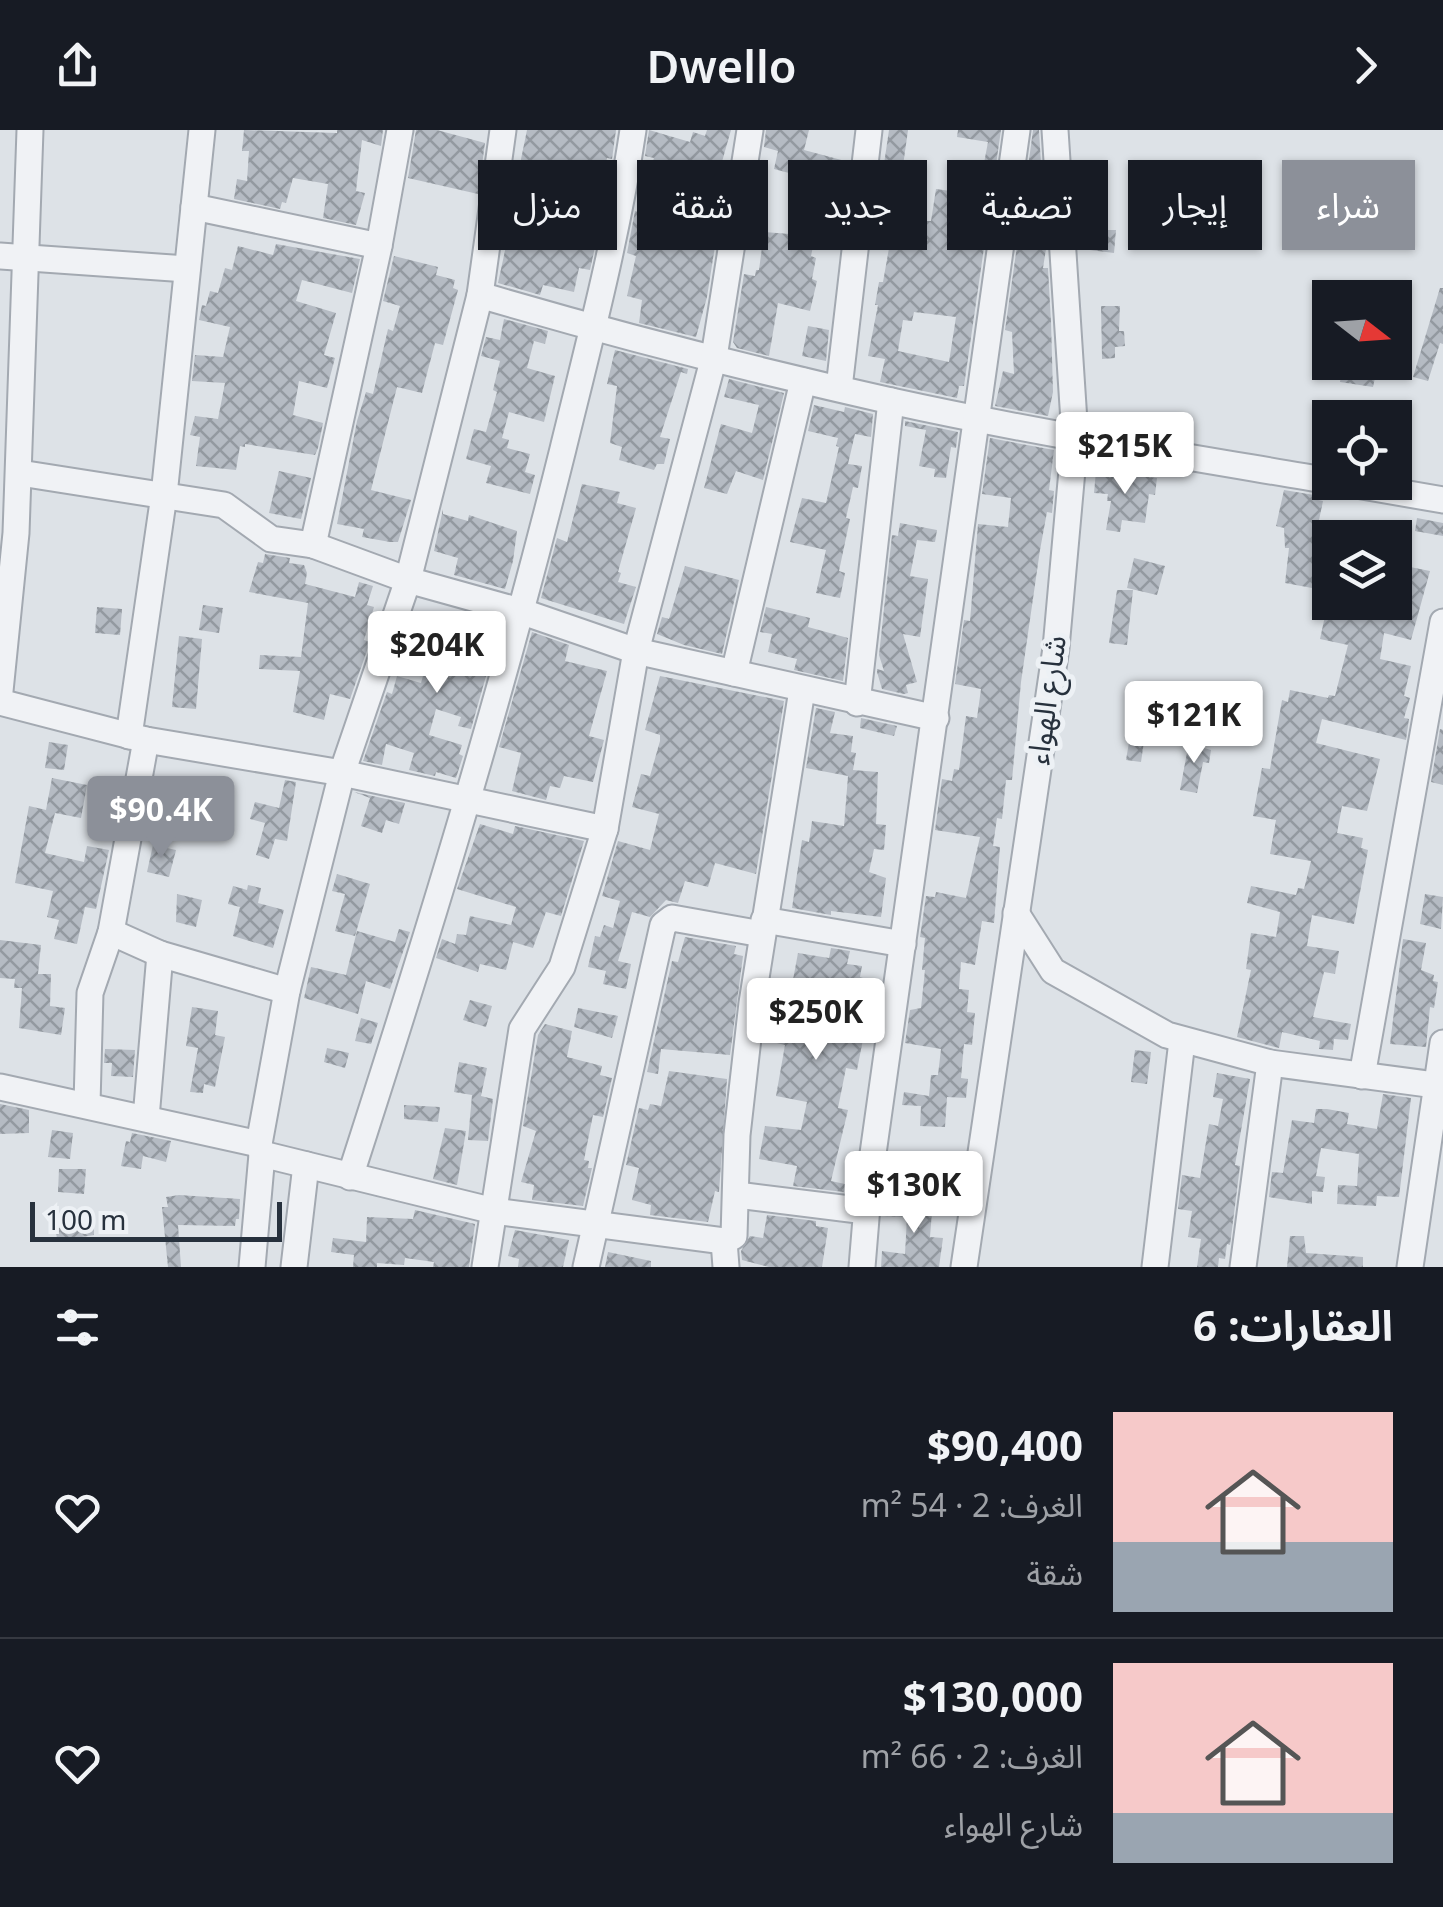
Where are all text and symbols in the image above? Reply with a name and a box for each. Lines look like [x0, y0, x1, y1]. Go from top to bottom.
text: Dwello [647, 35, 796, 96]
icon: share [50, 38, 105, 93]
icon: forward [1338, 38, 1393, 93]
chip: منزل [478, 160, 617, 250]
chip: شقة [637, 160, 768, 250]
chip: جديد [788, 160, 927, 250]
chip: تصفية [947, 160, 1108, 250]
chip: إيجار [1128, 160, 1262, 250]
chip: شراء [1282, 160, 1415, 250]
north arrow [1312, 280, 1412, 380]
map controls [1312, 280, 1412, 620]
button: locate [1312, 400, 1412, 500]
pin: $215K [1055, 412, 1195, 497]
text: $215K [1078, 423, 1172, 466]
button: layers [1312, 520, 1412, 620]
pin: $204K [367, 611, 507, 696]
text: $204K [390, 622, 484, 665]
street label: شارع الهواء [1016, 633, 1078, 767]
pin: $121K [1124, 681, 1264, 766]
text: $121K [1147, 692, 1241, 735]
pin: $90.4K [80, 776, 242, 861]
text: $90.4K [109, 787, 213, 830]
pin: $250K [746, 978, 886, 1063]
text: $250K [769, 989, 863, 1032]
pin: $130K [844, 1151, 984, 1236]
text: $130K [867, 1162, 961, 1205]
scale bar [30, 1197, 282, 1242]
text: 100 m [45, 1200, 127, 1238]
text: العقارات: 6 [1193, 1296, 1393, 1353]
icon: filters [50, 1300, 105, 1355]
text: $90,400 [927, 1416, 1083, 1473]
icon: home [1193, 1452, 1313, 1572]
text: الغرف: 2 · 54 m² [861, 1483, 1083, 1526]
icon: heart [50, 1485, 105, 1540]
text: شقة [1027, 1551, 1083, 1594]
text: $130,000 [903, 1667, 1083, 1724]
icon: home [1193, 1703, 1313, 1823]
text: الغرف: 2 · 66 m² [861, 1734, 1083, 1777]
icon: heart [50, 1736, 105, 1791]
text: شارع الهواء [944, 1802, 1083, 1845]

